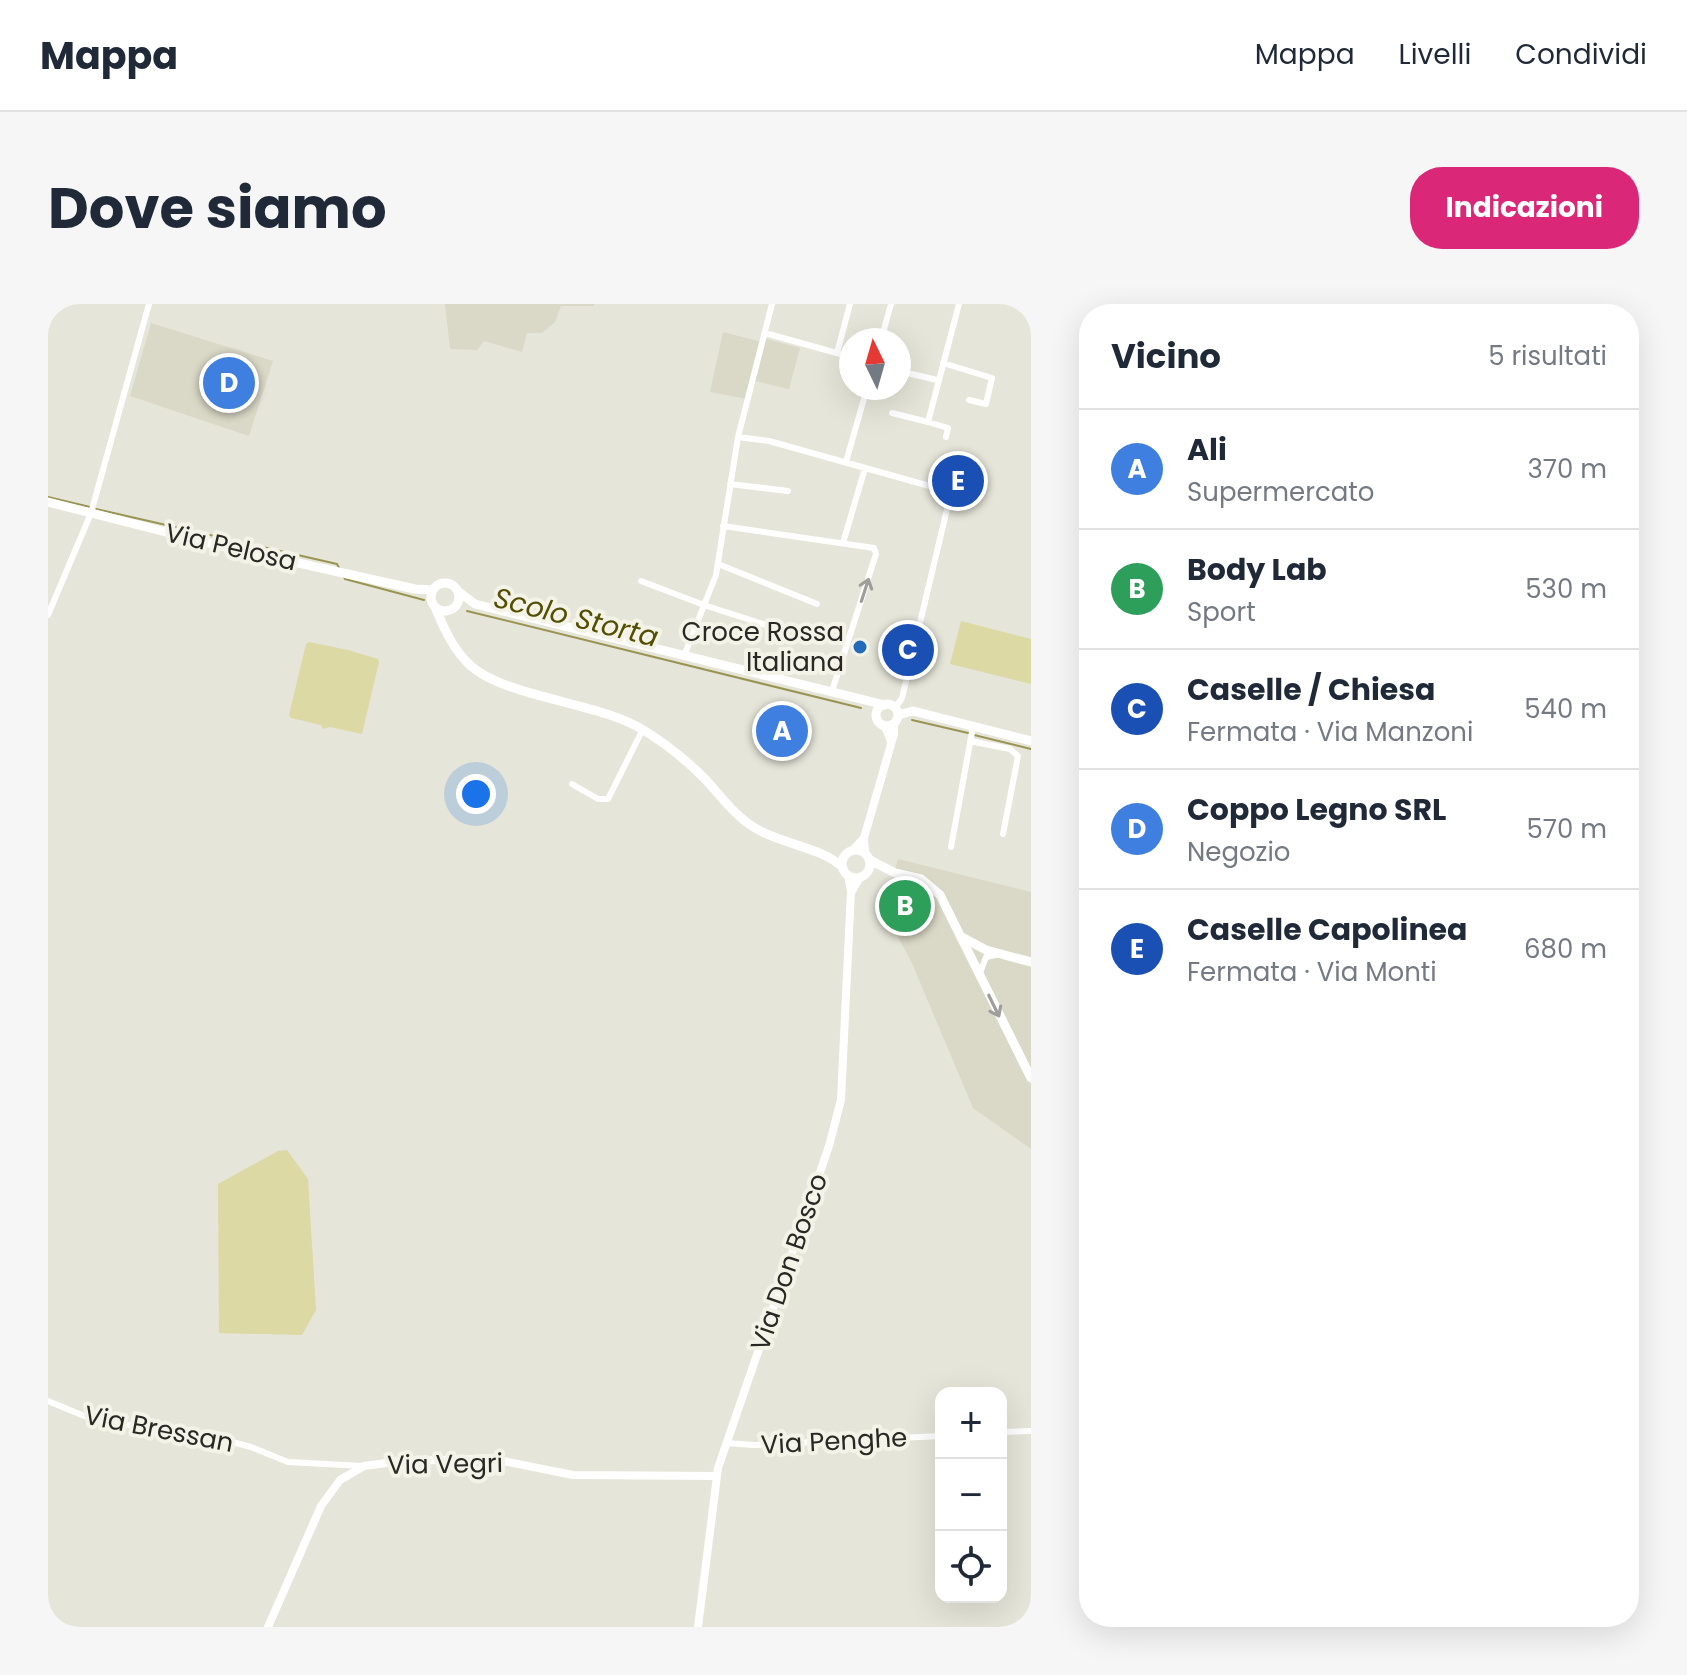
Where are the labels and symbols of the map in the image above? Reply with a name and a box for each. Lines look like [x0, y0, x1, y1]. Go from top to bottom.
north arrow [839, 328, 911, 400]
pin: D [203, 353, 255, 413]
pin: E [932, 451, 984, 511]
street label: Via Pelosa [162, 514, 300, 580]
water label: Scolo Storta [489, 578, 662, 657]
one-way arrow [858, 578, 873, 603]
place label: Croce Rossa Italiana [682, 614, 844, 680]
pin: C [882, 620, 934, 680]
marker: Croce Rossa Italiana [851, 638, 869, 656]
pin: A [756, 701, 808, 761]
your location [456, 774, 496, 814]
pin: B [879, 876, 931, 936]
one-way arrow [987, 993, 1002, 1017]
street label: Via Don Bosco [742, 1168, 836, 1356]
street label: Via Bressan [81, 1397, 237, 1461]
street label: Via Penghe [760, 1419, 908, 1463]
street label: Via Vegri [387, 1445, 503, 1483]

